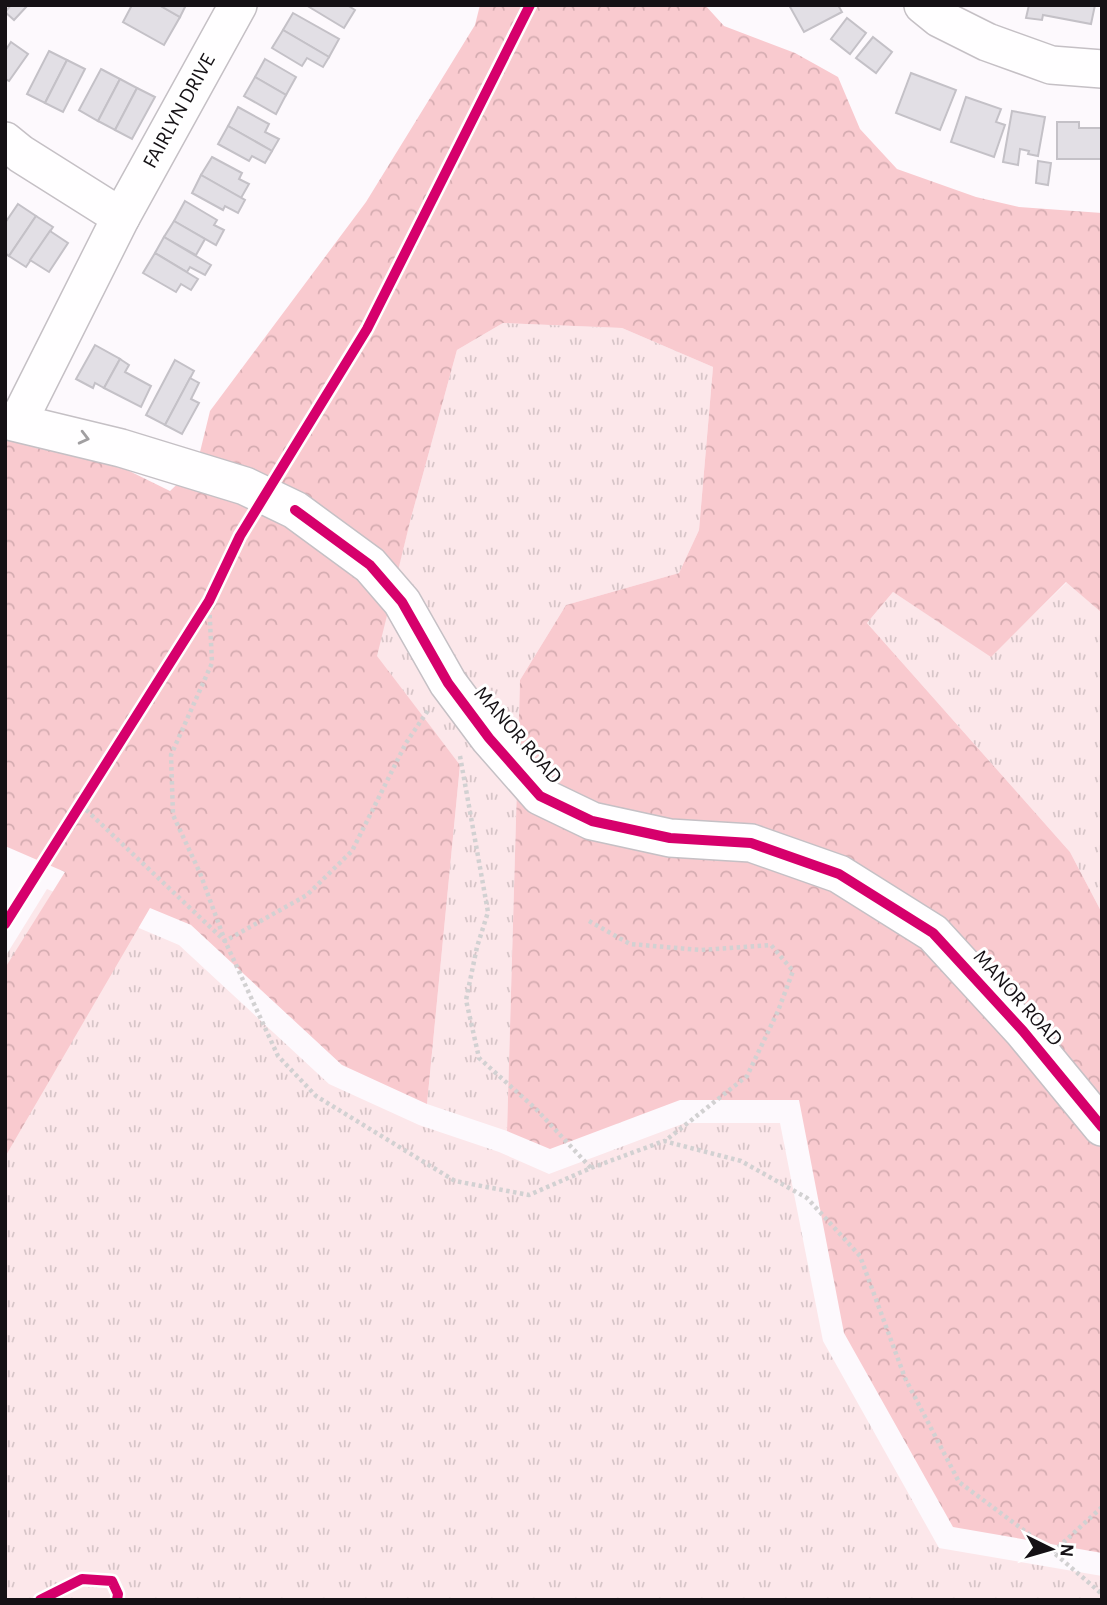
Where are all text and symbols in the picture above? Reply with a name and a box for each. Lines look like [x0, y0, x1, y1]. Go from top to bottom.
street label: FAIRLYN DRIVE [139, 50, 219, 172]
one-way arrow [78, 430, 90, 445]
street label: MANOR ROAD [470, 682, 566, 788]
street label: MANOR ROAD [970, 946, 1066, 1050]
north arrow [1016, 1514, 1086, 1584]
text: N [1056, 1543, 1076, 1558]

